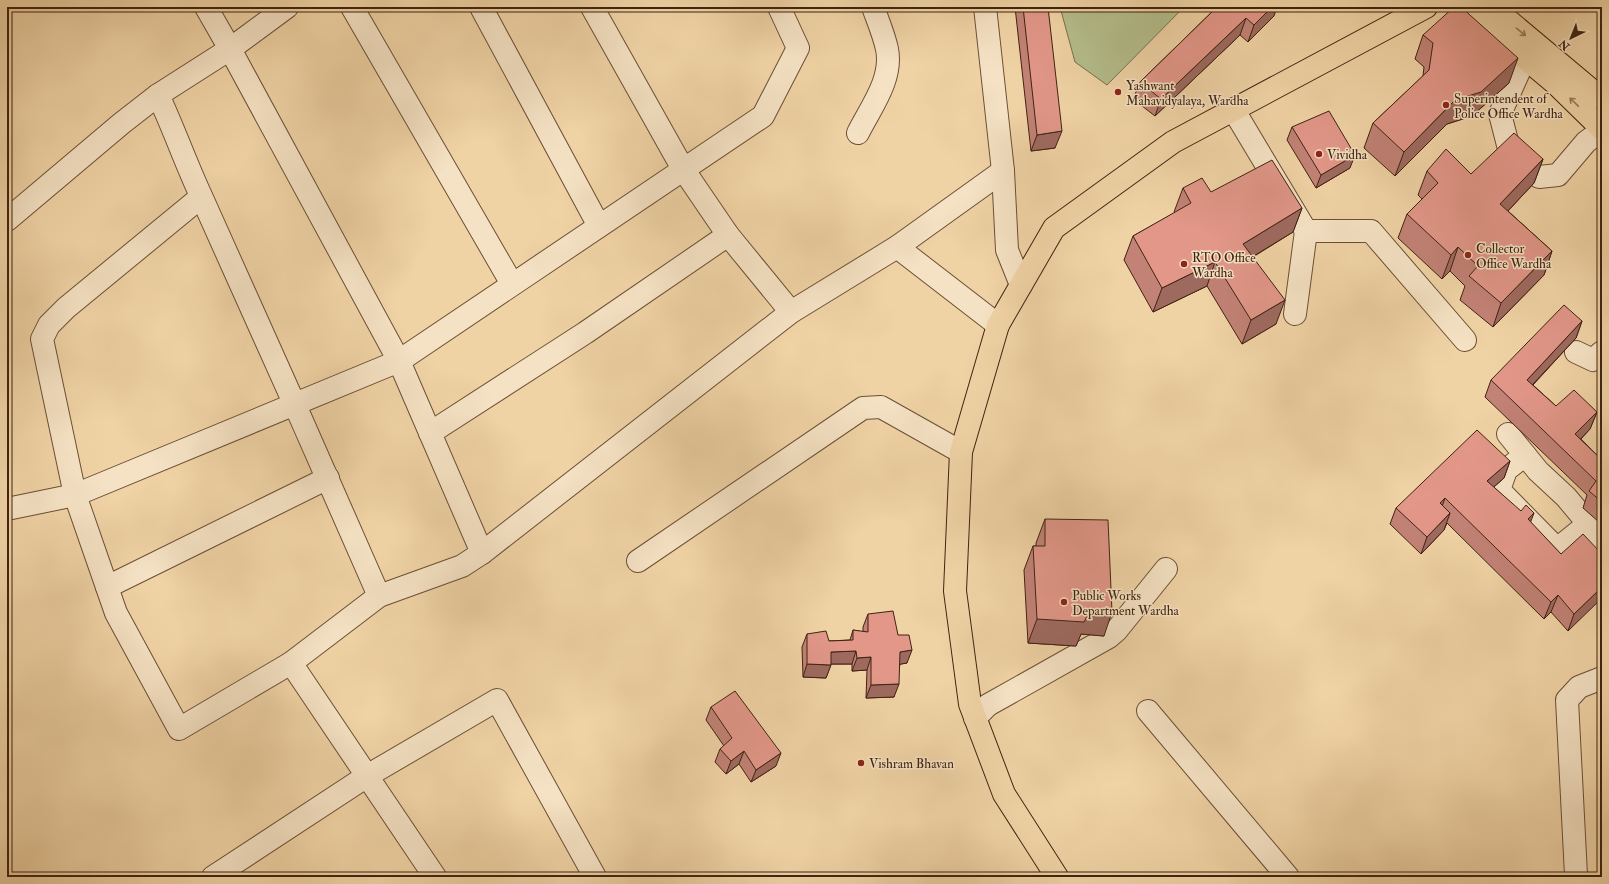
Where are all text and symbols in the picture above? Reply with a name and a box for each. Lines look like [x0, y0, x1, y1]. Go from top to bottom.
north arrow [1551, 18, 1591, 58]
one-way arrow [1516, 27, 1527, 36]
text: N [1556, 36, 1573, 54]
place label: Yashwant Mahavidyalaya, Wardha [1126, 78, 1249, 110]
marker: Yashwant Mahavidyalaya, Wardha [1113, 87, 1123, 97]
place label: Superintendent of Police Office Wardha [1454, 91, 1563, 122]
one-way arrow [1569, 97, 1579, 106]
marker: Superintendent of Police Office Wardha [1441, 100, 1451, 110]
place label: Vividha [1327, 147, 1368, 163]
marker: Vividha [1314, 149, 1324, 159]
place label: Collector Office Wardha [1476, 241, 1552, 272]
place label: RTO Office Wardha [1191, 250, 1256, 281]
marker: Collector Office Wardha [1463, 250, 1473, 260]
marker: RTO Office Wardha [1179, 259, 1189, 269]
place label: Public Works Department Wardha [1072, 588, 1179, 620]
marker: Public Works Department Wardha [1059, 597, 1069, 607]
place label: Vishram Bhavan [869, 756, 954, 772]
marker: Vishram Bhavan [856, 758, 866, 768]

